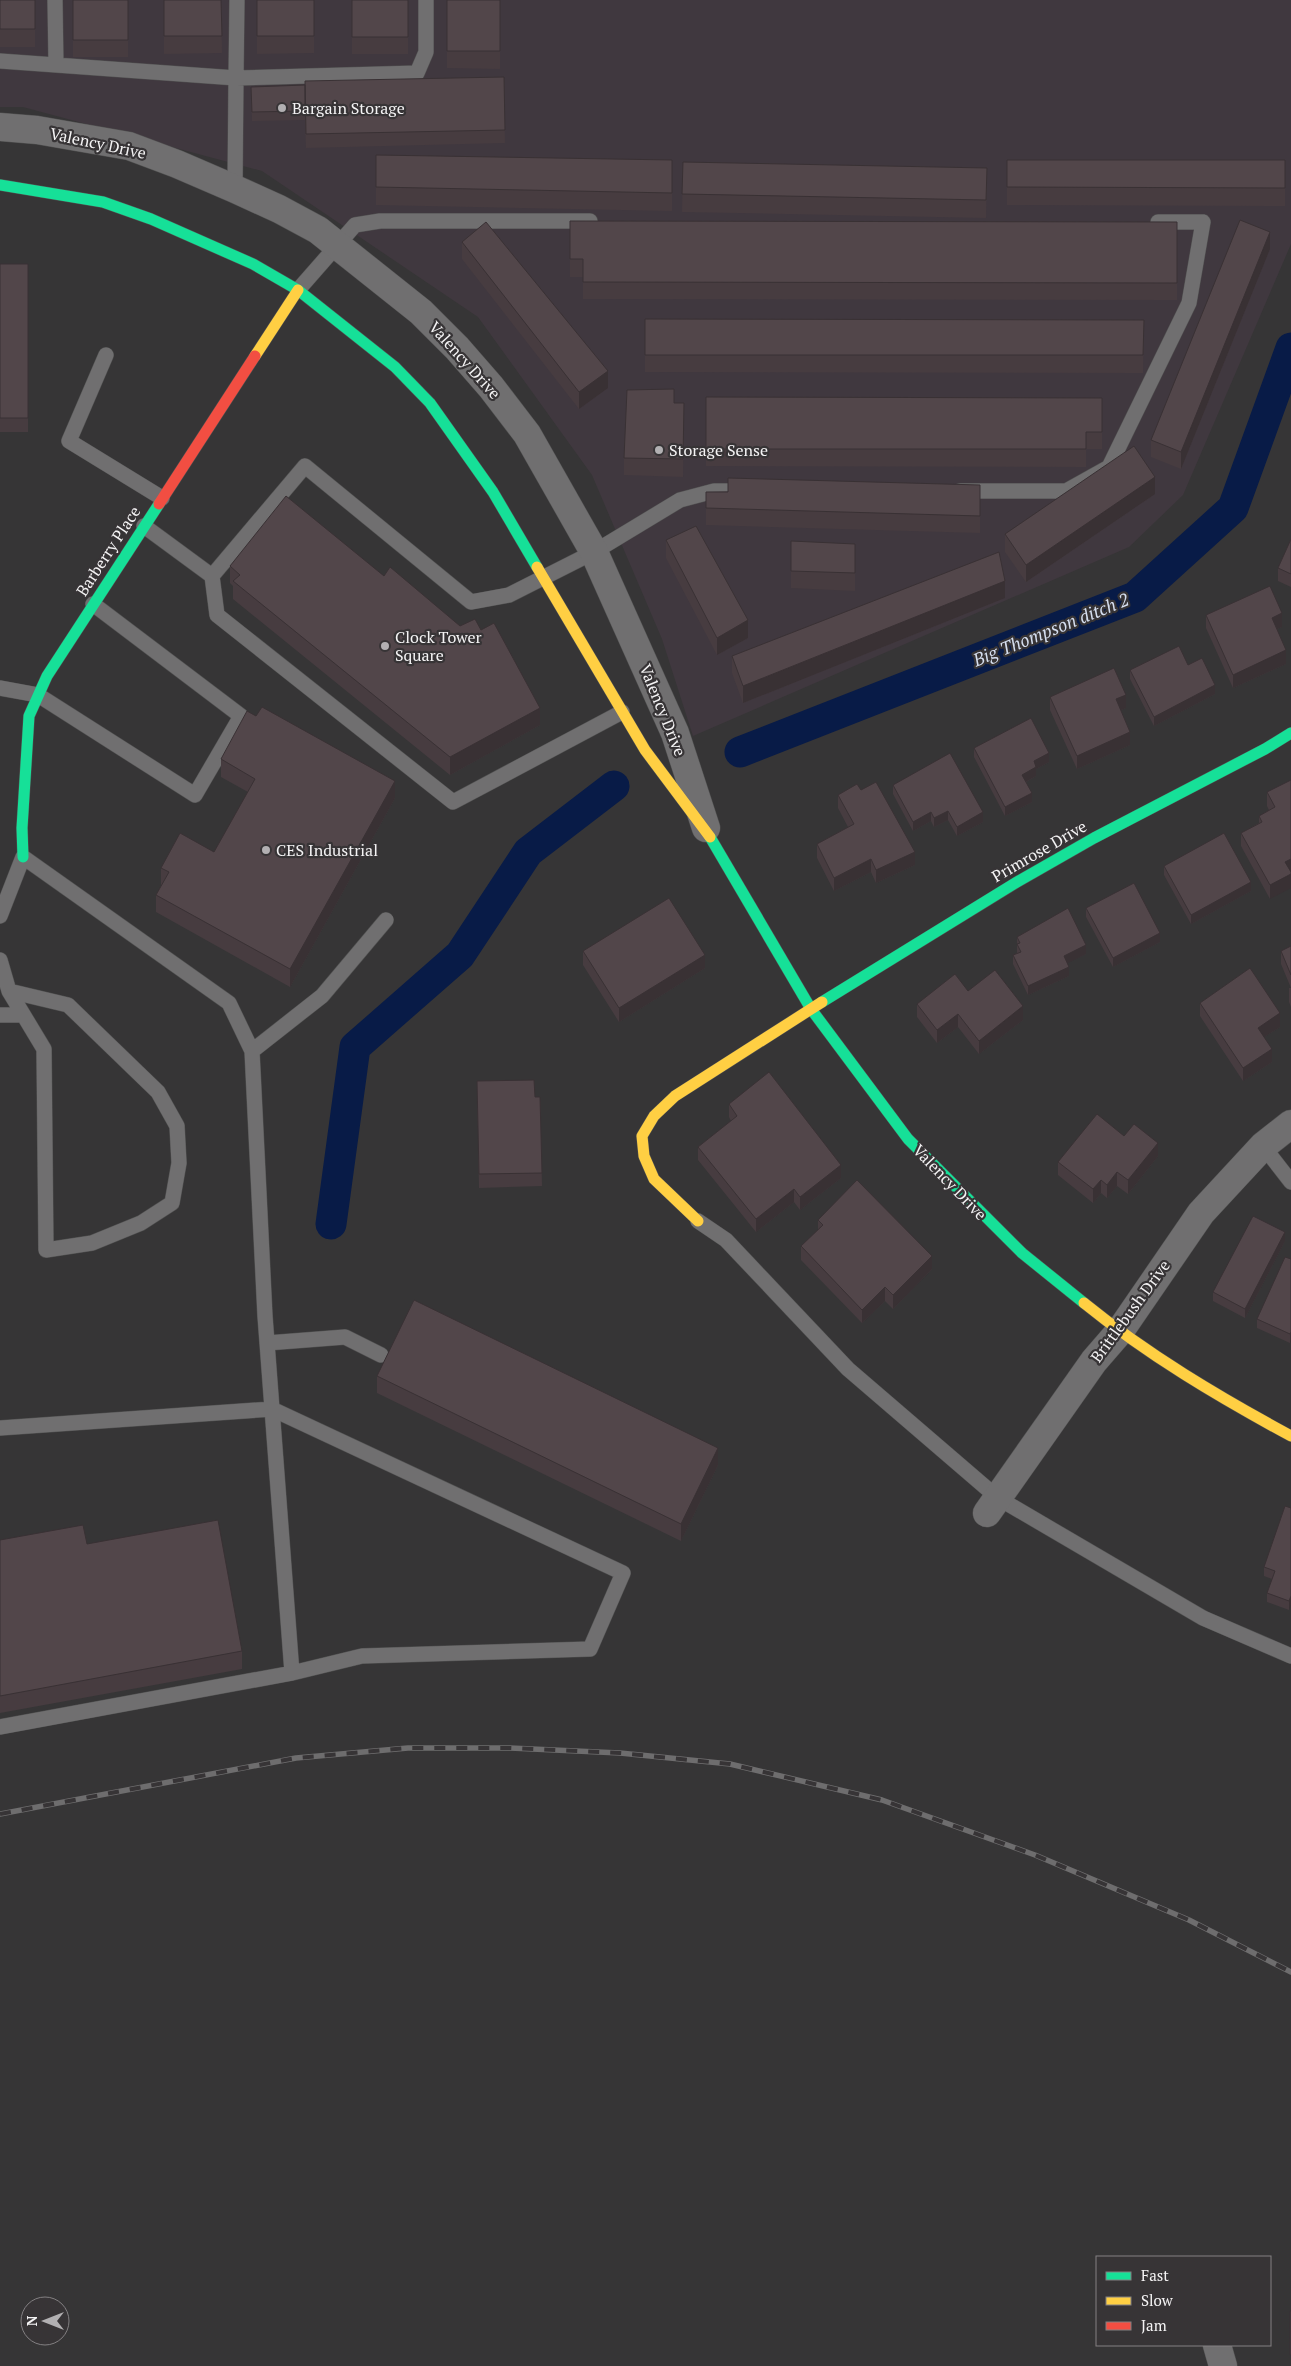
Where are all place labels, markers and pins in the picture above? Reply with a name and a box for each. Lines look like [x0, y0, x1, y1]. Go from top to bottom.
place label: Bargain Storage [292, 97, 405, 119]
marker: Bargain Storage [276, 102, 288, 114]
place label: Storage Sense [669, 439, 768, 461]
marker: Storage Sense [653, 444, 665, 456]
place label: Clock Tower Square [395, 626, 483, 666]
marker: Clock Tower Square [379, 640, 391, 652]
place label: CES Industrial [276, 839, 378, 861]
marker: CES Industrial [260, 844, 272, 856]

